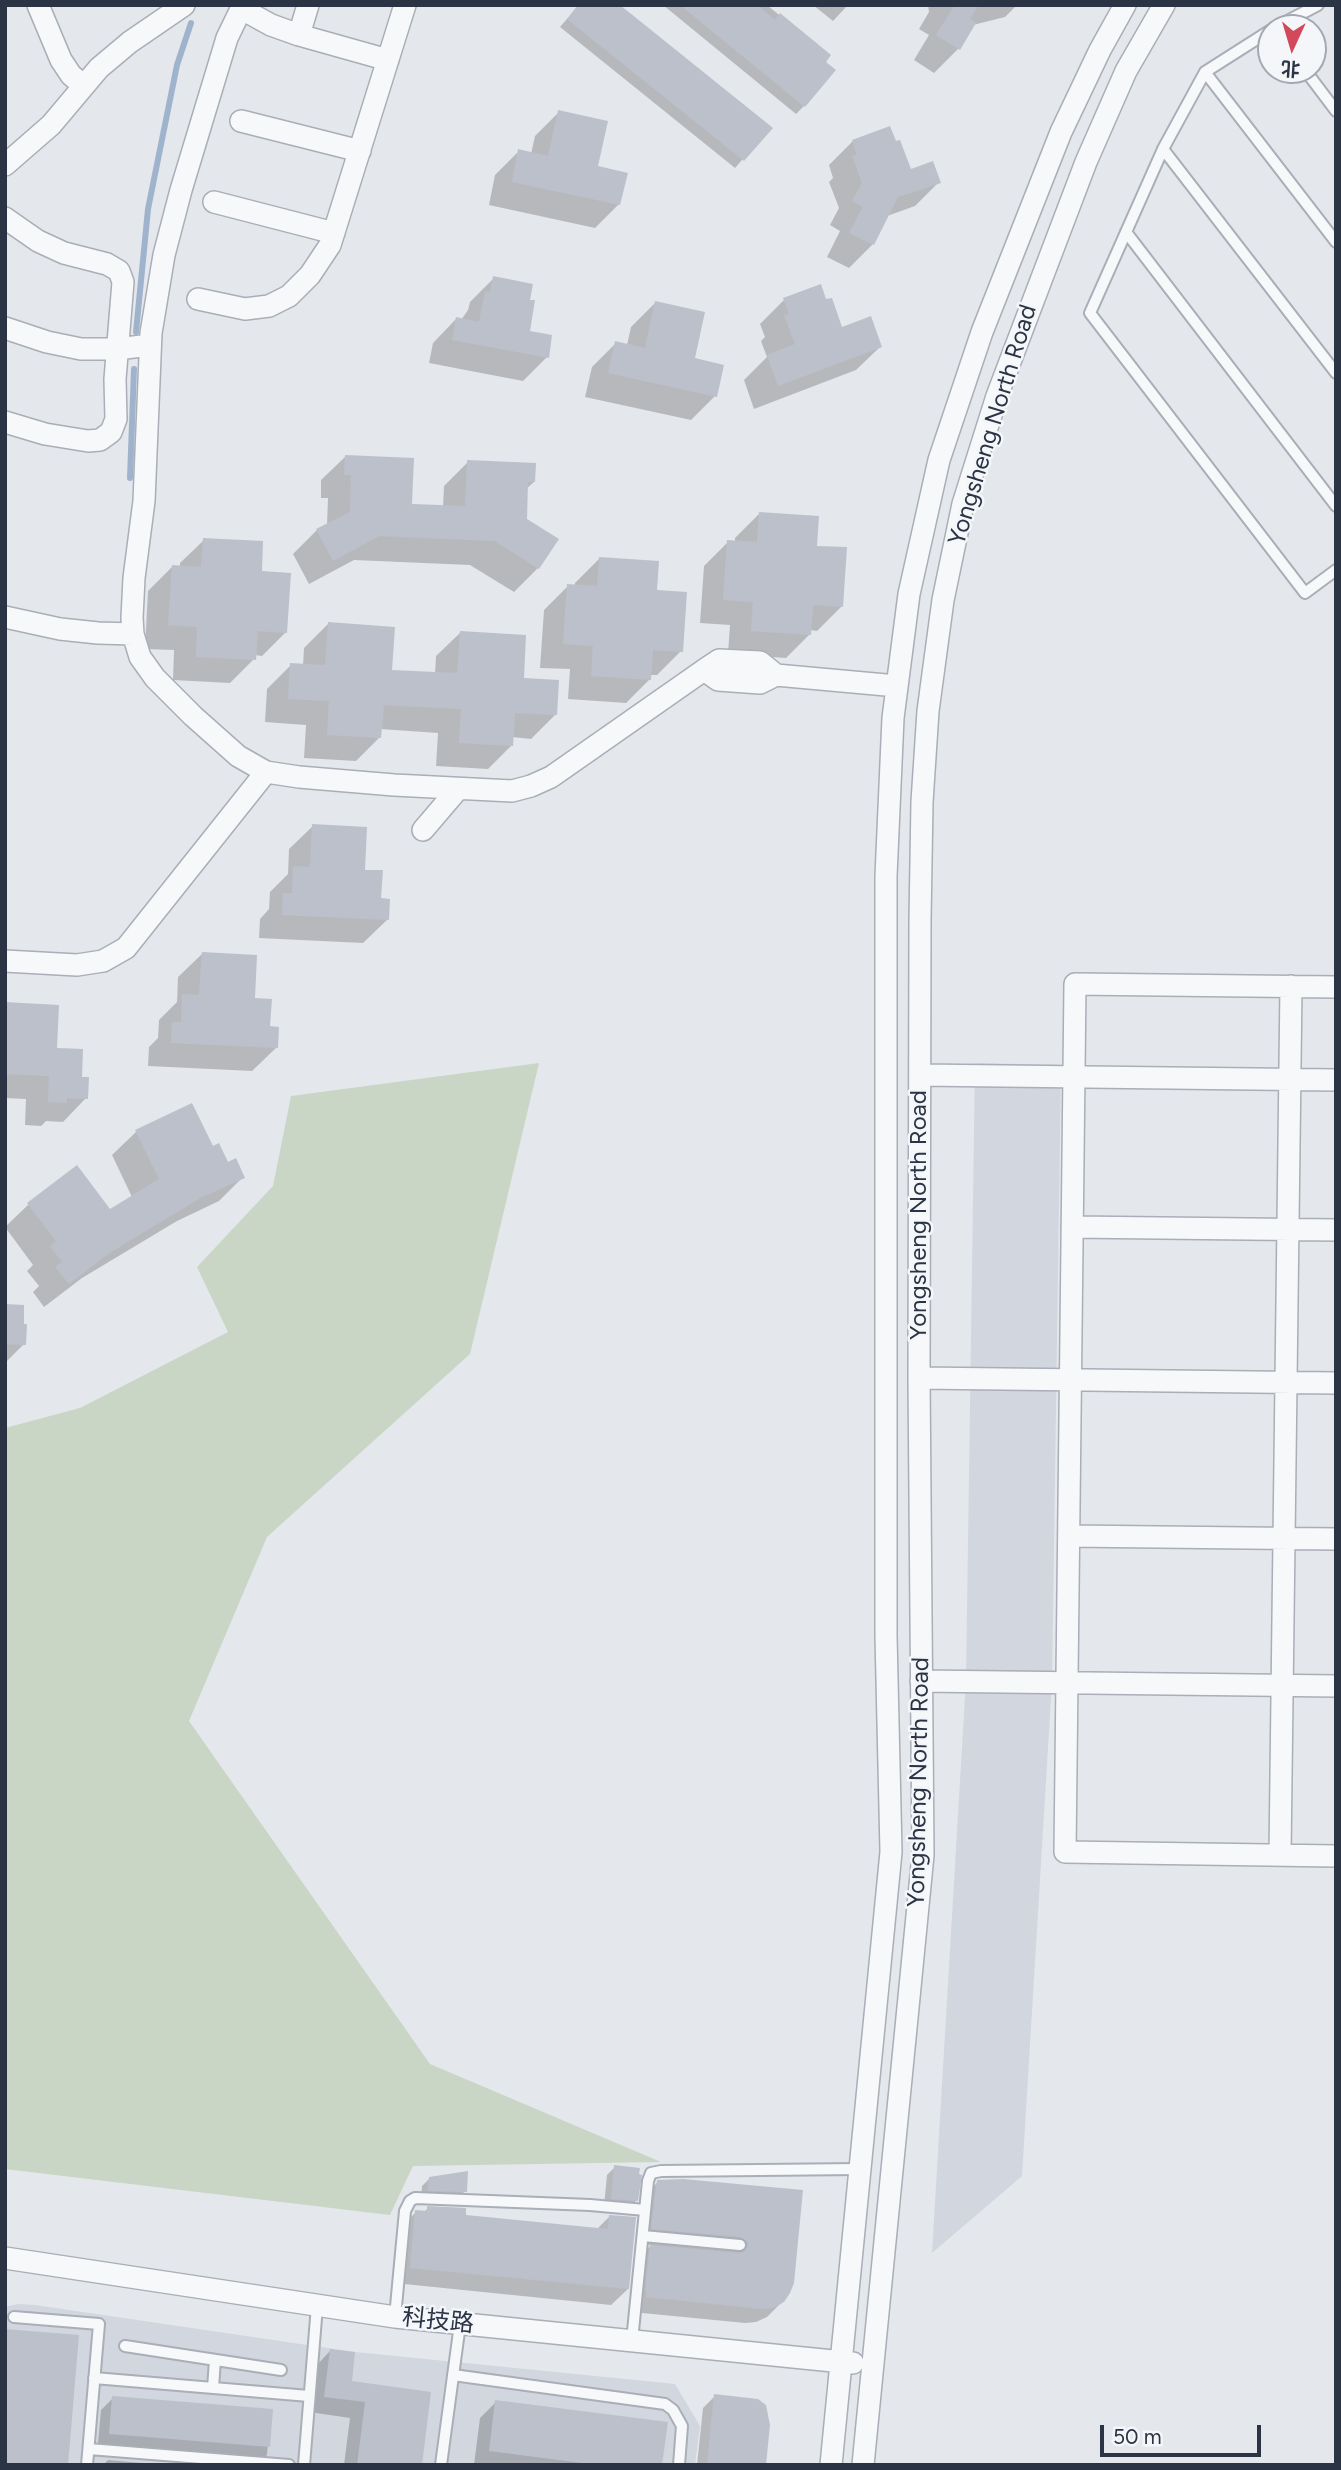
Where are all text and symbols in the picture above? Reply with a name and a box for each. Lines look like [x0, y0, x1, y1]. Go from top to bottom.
north arrow [1257, 14, 1327, 84]
text: 北 [1280, 56, 1301, 81]
street label: Yongsheng North Road [943, 301, 1043, 549]
street label: Yongsheng North Road [905, 1090, 933, 1340]
street label: Yongsheng North Road [902, 1657, 936, 1907]
street label: 科技路 [401, 2303, 475, 2339]
scale bar [1103, 2410, 1264, 2454]
text: 50 m [1113, 2424, 1162, 2449]

